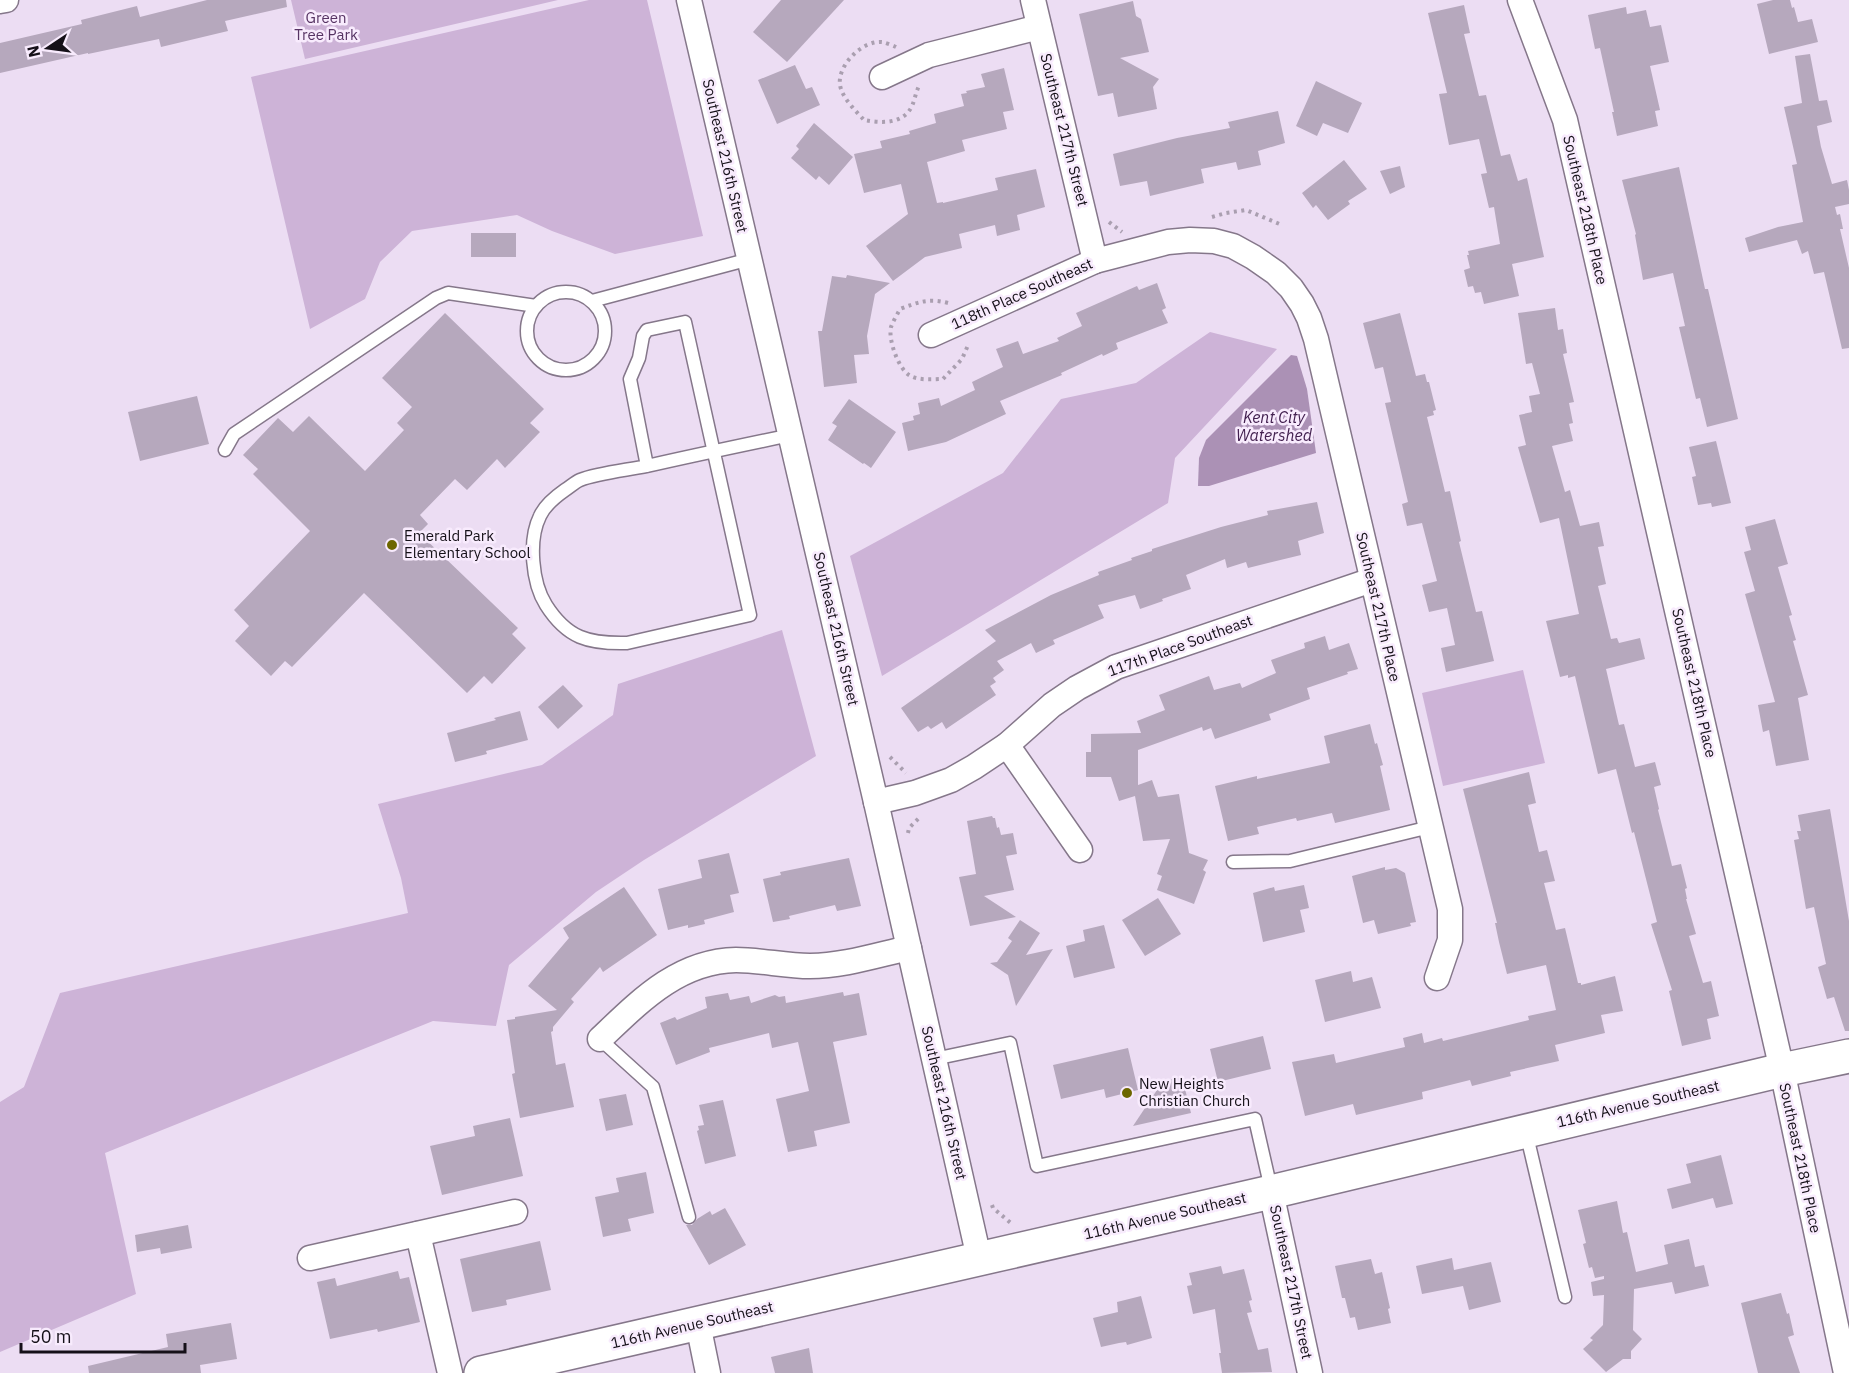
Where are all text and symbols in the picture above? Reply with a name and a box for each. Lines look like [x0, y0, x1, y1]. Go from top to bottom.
park label: Green Tree Park [294, 8, 358, 44]
north arrow [18, 18, 78, 78]
text: N [22, 43, 44, 59]
street label: Southeast 217th Street [1036, 51, 1093, 208]
street label: Southeast 216th Street [699, 77, 752, 235]
street label: Southeast 218th Place [1559, 133, 1612, 287]
street label: 118th Place Southeast [948, 254, 1095, 333]
water label: Kent City Watershed [1236, 407, 1313, 445]
place label: Emerald Park Elementary School [404, 526, 531, 562]
street label: Southeast 217th Place [1352, 530, 1405, 684]
marker: Emerald Park Elementary School [385, 538, 399, 552]
street label: Southeast 216th Street [810, 550, 863, 708]
street label: Southeast 218th Place [1668, 606, 1721, 760]
street label: 117th Place Southeast [1105, 610, 1255, 681]
street label: Southeast 216th Street [918, 1024, 971, 1182]
place label: New Heights Christian Church [1139, 1074, 1250, 1110]
street label: 116th Avenue Southeast [1555, 1076, 1721, 1131]
street label: Southeast 218th Place [1775, 1081, 1826, 1235]
marker: New Heights Christian Church [1120, 1086, 1134, 1100]
street label: 116th Avenue Southeast [1082, 1188, 1248, 1243]
street label: Southeast 217th Street [1266, 1203, 1317, 1361]
street label: 116th Avenue Southeast [609, 1297, 775, 1352]
scale bar [21, 1316, 184, 1354]
text: 50 m [30, 1325, 72, 1348]

